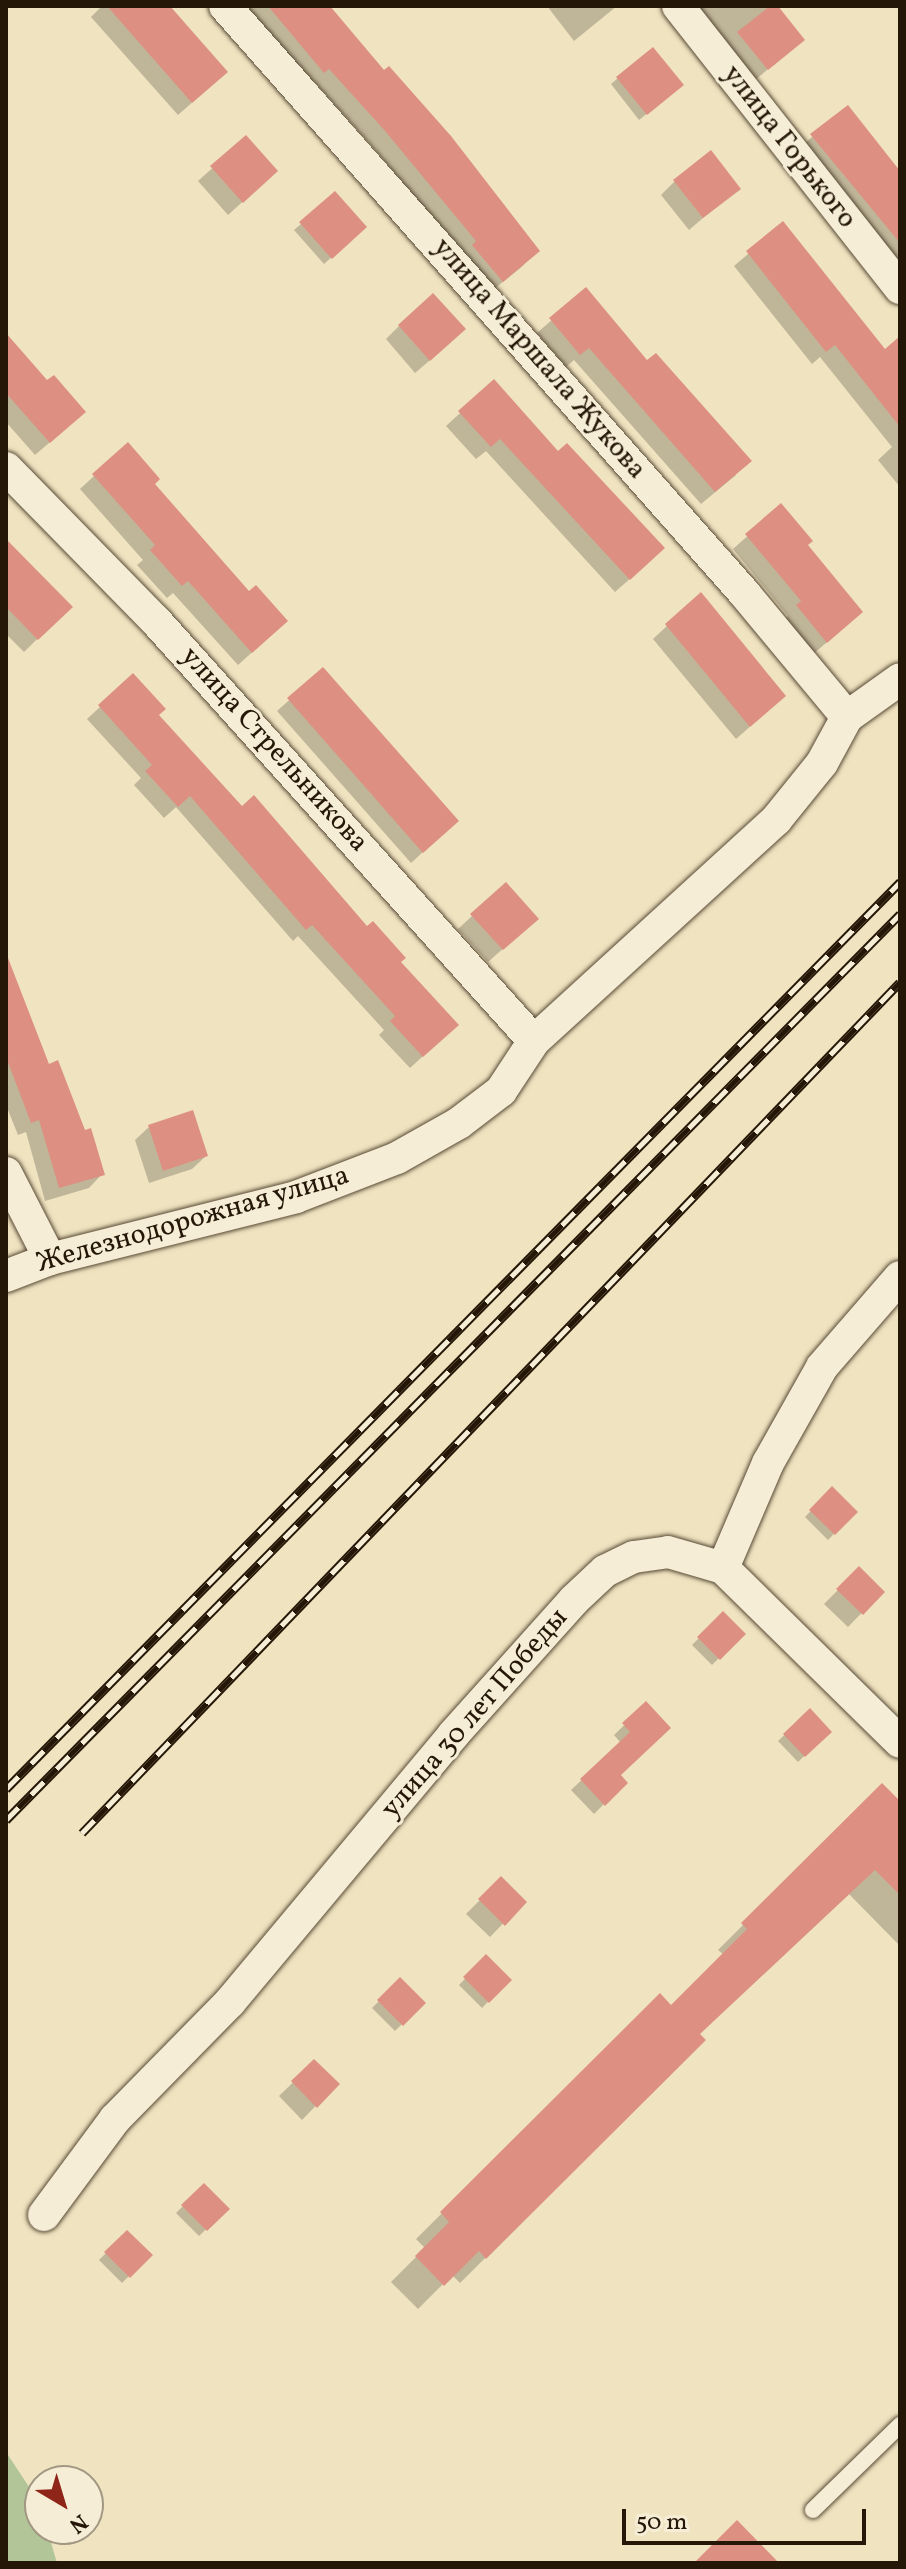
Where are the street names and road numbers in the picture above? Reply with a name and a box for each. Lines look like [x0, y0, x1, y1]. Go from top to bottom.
street label: улица Горького [715, 59, 863, 235]
street label: улица Маршала Жукова [425, 231, 653, 487]
street label: улица Стрельникова [173, 640, 375, 860]
street label: Железнодорожная улица [32, 1159, 354, 1281]
street label: улица 30 лет Победы [375, 1602, 575, 1826]

